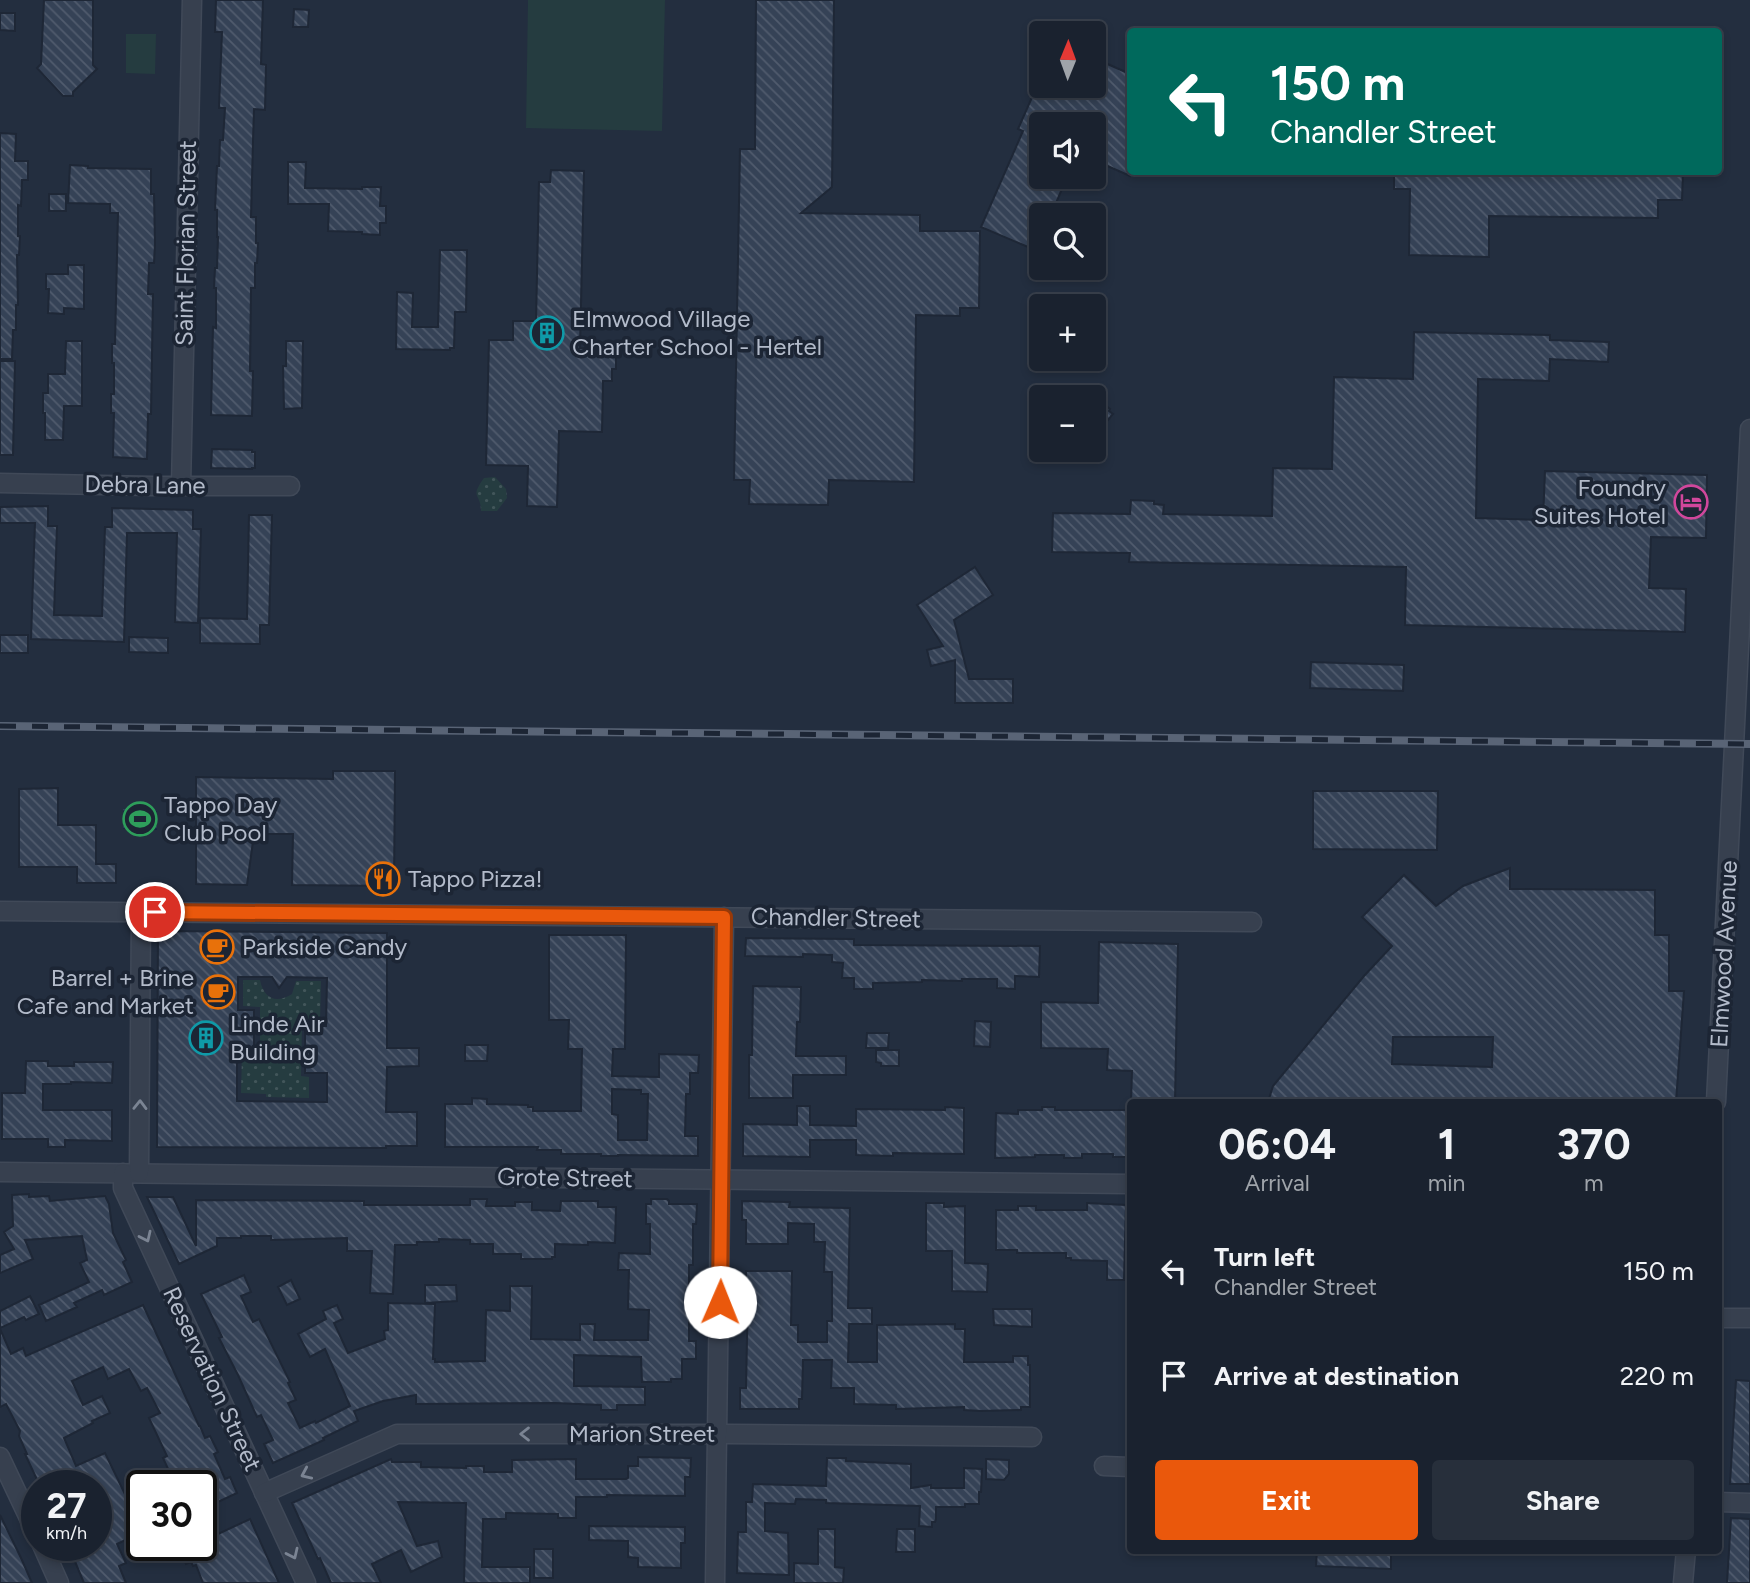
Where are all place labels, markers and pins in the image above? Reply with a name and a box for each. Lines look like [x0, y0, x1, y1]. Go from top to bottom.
place label: Elmwood Village Charter School - Hertel [572, 304, 822, 361]
building icon: Elmwood Village Charter School - Hertel [528, 314, 566, 352]
place label: Foundry Suites Hotel [1534, 473, 1666, 530]
hotel icon: Foundry Suites Hotel [1672, 483, 1710, 521]
place label: Tappo Day Club Pool [164, 790, 278, 847]
sports icon: Tappo Day Club Pool [121, 800, 159, 838]
restaurant icon: Tappo Pizza! [364, 860, 402, 898]
place label: Tappo Pizza! [408, 864, 543, 893]
pin [125, 882, 185, 942]
cafe icon: Parkside Candy [198, 928, 236, 966]
place label: Parkside Candy [242, 932, 407, 961]
place label: Barrel + Brine Cafe and Market [17, 963, 194, 1020]
cafe icon: Barrel + Brine Cafe and Market [199, 973, 237, 1011]
place label: Linde Air Building [230, 1009, 324, 1066]
building icon: Linde Air Building [187, 1019, 225, 1057]

